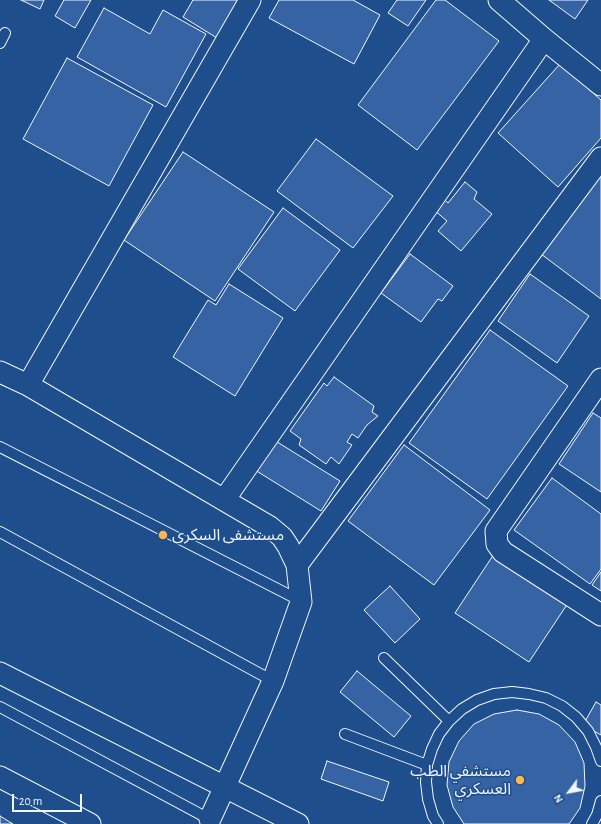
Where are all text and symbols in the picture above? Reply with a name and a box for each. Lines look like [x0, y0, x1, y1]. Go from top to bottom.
place label: مستشفى السكرى [172, 525, 284, 545]
marker: مستشفى السكرى [157, 529, 169, 541]
place label: مستشفي الطب العسكري [410, 761, 511, 799]
north arrow [549, 772, 589, 812]
marker: مستشفي الطب العسكري [514, 774, 526, 786]
scale bar [14, 786, 84, 812]
text: N [552, 792, 565, 805]
text: 20 m [19, 795, 42, 807]

